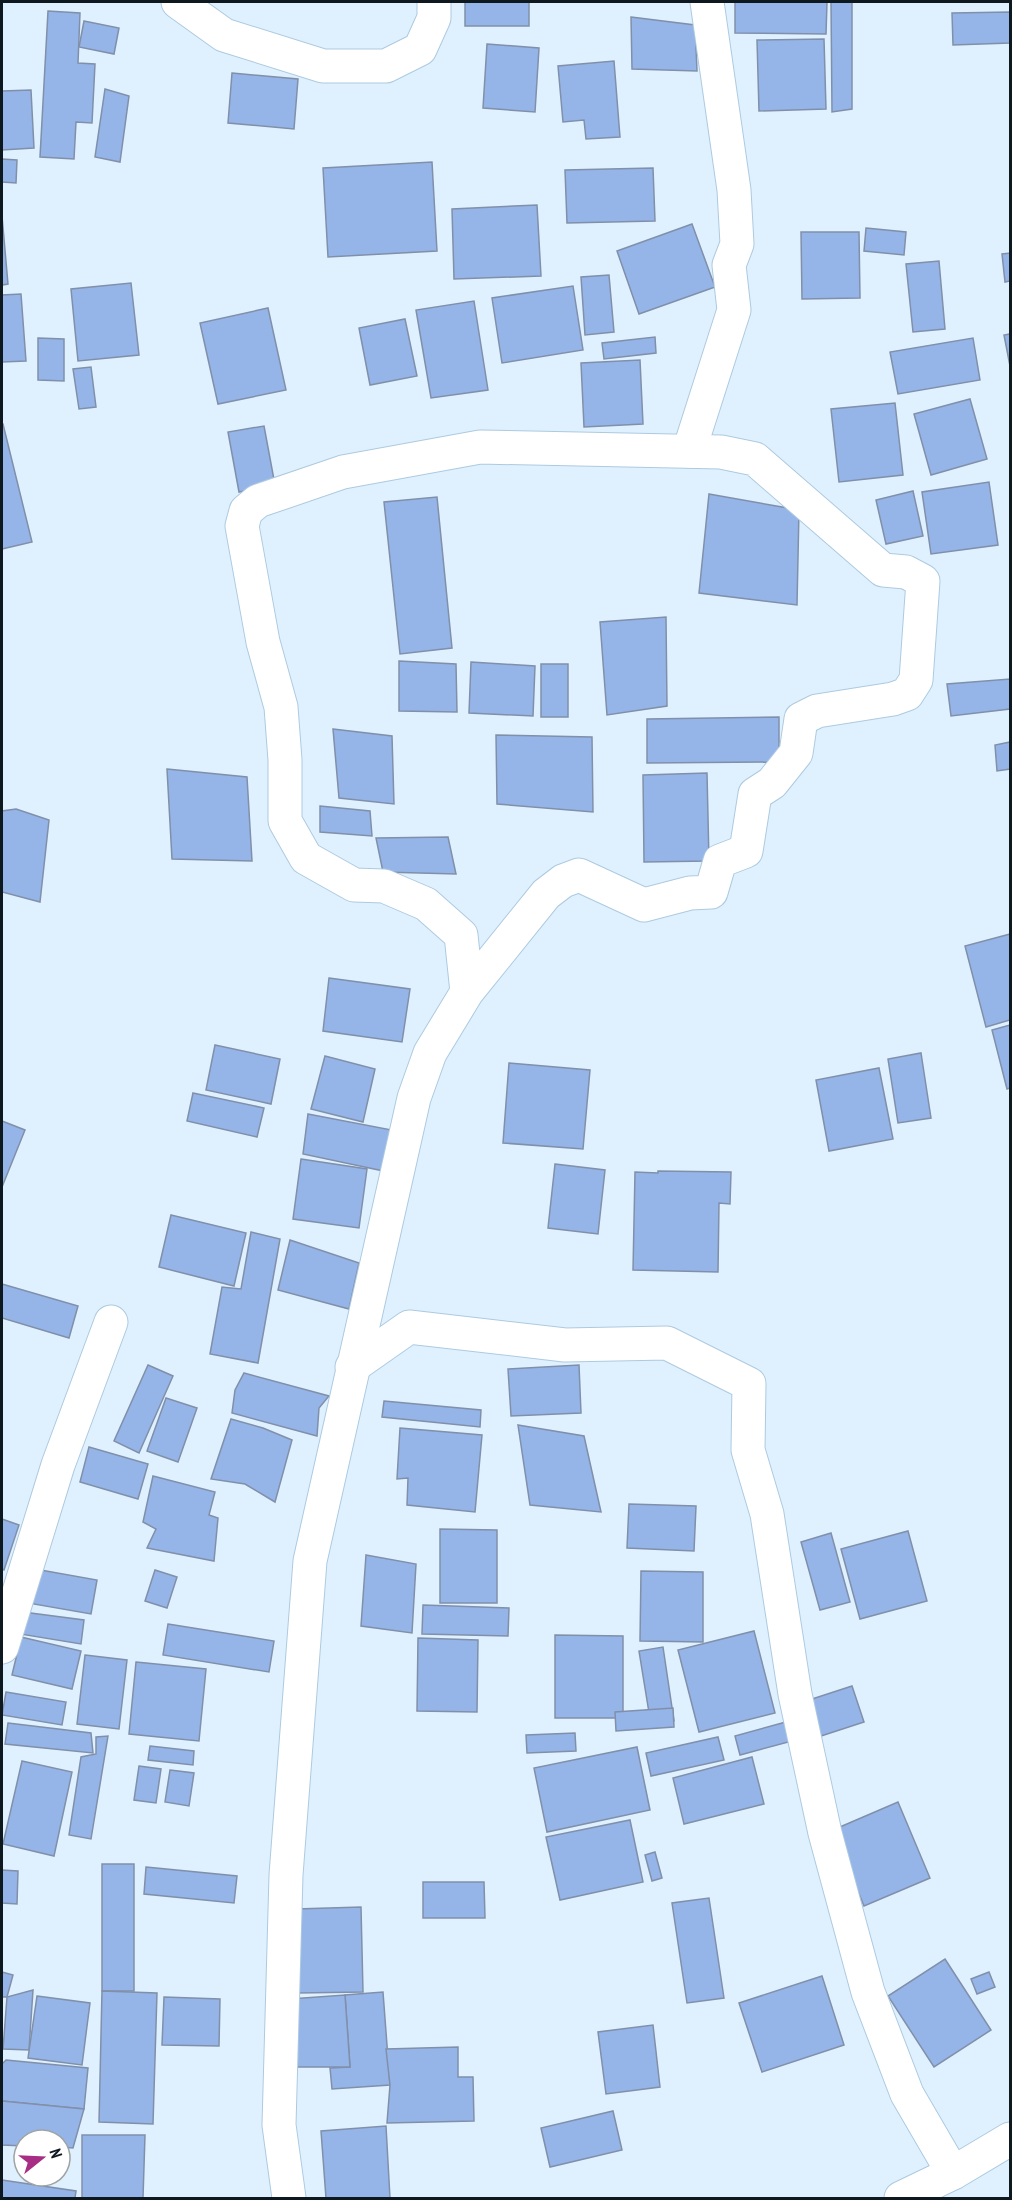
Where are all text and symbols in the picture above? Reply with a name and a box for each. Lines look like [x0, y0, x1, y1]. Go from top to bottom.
north arrow [12, 2128, 72, 2188]
text: N [45, 2146, 67, 2161]

